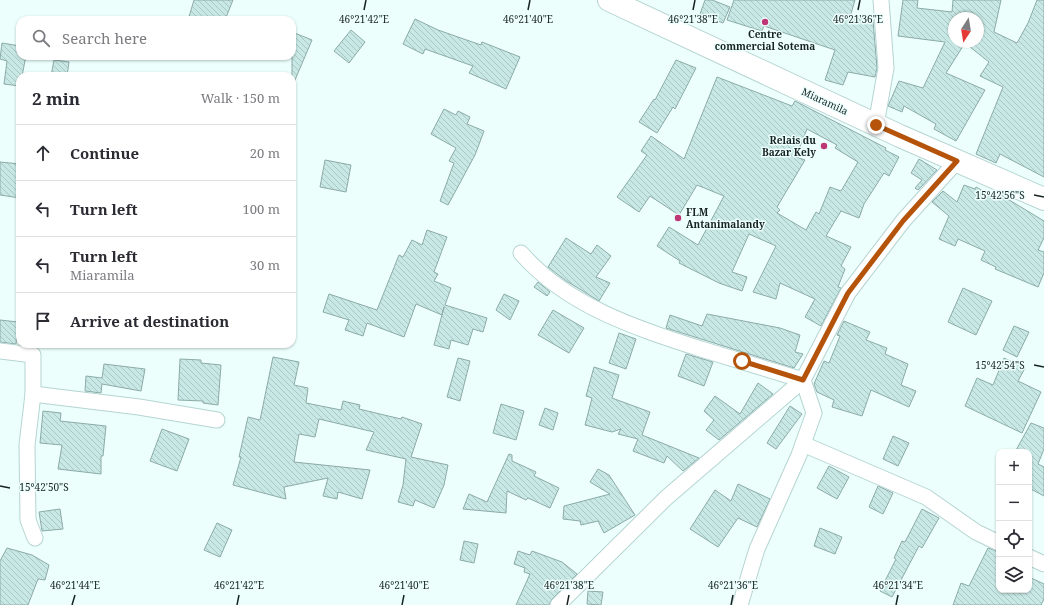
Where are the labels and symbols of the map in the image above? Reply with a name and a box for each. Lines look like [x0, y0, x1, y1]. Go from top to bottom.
text: 46°21'42"E [339, 12, 389, 26]
text: 46°21'40"E [503, 12, 553, 26]
text: 46°21'38"E [668, 12, 718, 26]
text: 46°21'36"E [833, 12, 883, 26]
north arrow [948, 12, 984, 48]
marker: Centre commercial Sotema [760, 17, 770, 27]
place label: Centre commercial Sotema [715, 27, 815, 53]
street label: Miaramila [800, 84, 851, 118]
route end [867, 116, 885, 134]
place label: Relais du Bazar Kely [762, 133, 816, 159]
marker: Relais du Bazar Kely [819, 141, 829, 151]
text: 15°42'56"S [975, 188, 1025, 202]
place label: FLM Antanimalandy [686, 205, 765, 231]
marker: FLM Antanimalandy [673, 213, 683, 223]
route start [733, 352, 751, 370]
text: 15°42'54"S [975, 358, 1025, 372]
text: 15°42'50"S [19, 480, 69, 494]
text: 46°21'44"E [50, 578, 100, 592]
text: 46°21'42"E [214, 578, 264, 592]
text: 46°21'40"E [379, 578, 429, 592]
text: 46°21'38"E [544, 578, 594, 592]
text: 46°21'36"E [708, 578, 758, 592]
text: 46°21'34"E [873, 578, 923, 592]

